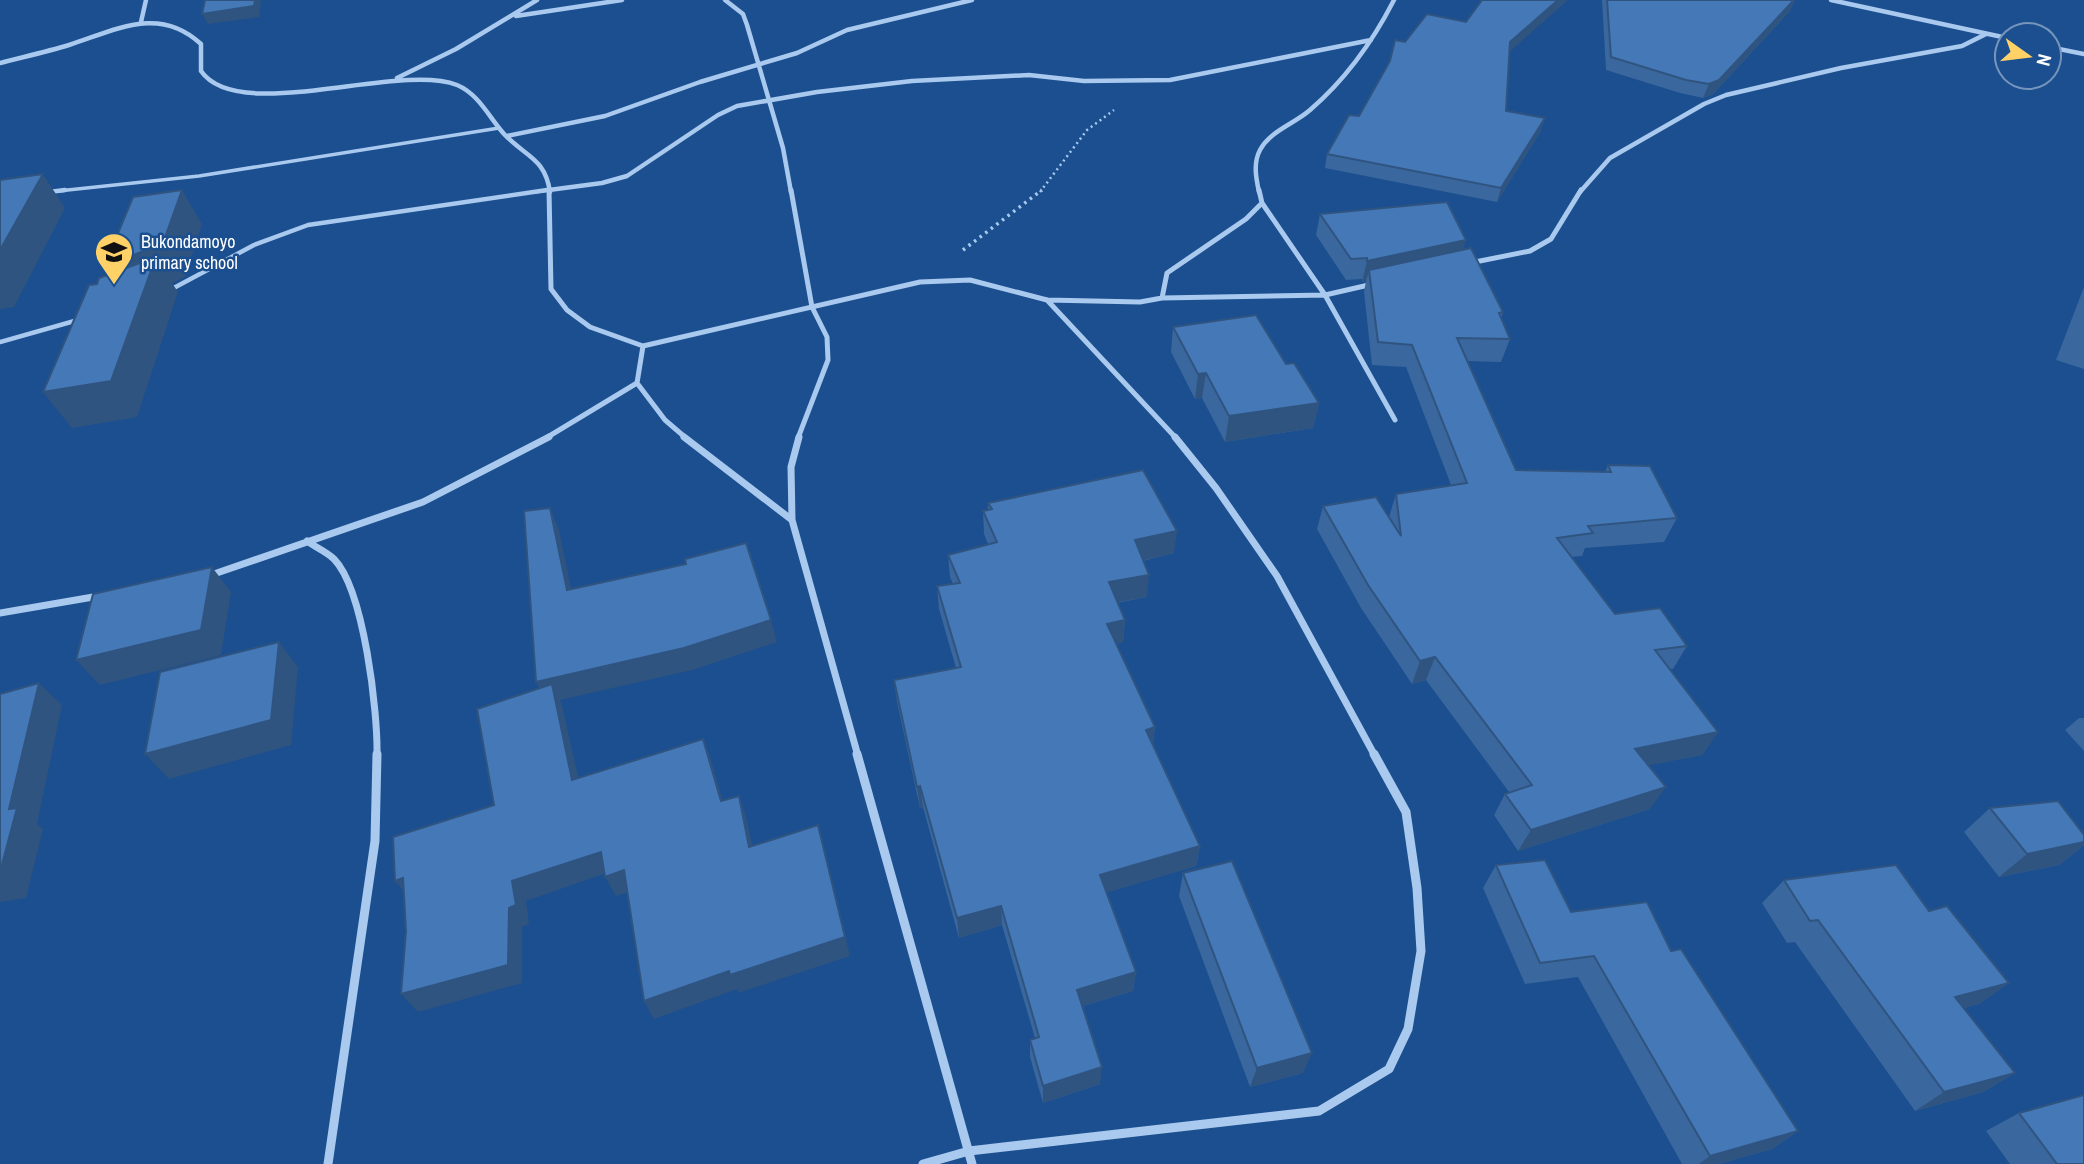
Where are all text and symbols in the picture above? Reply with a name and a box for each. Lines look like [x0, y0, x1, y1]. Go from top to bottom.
north arrow [1993, 21, 2063, 91]
text: N [2031, 52, 2058, 69]
place label: Bukondamoyo primary school [141, 229, 238, 275]
school or university icon: Bukondamoyo primary school [93, 231, 135, 286]

